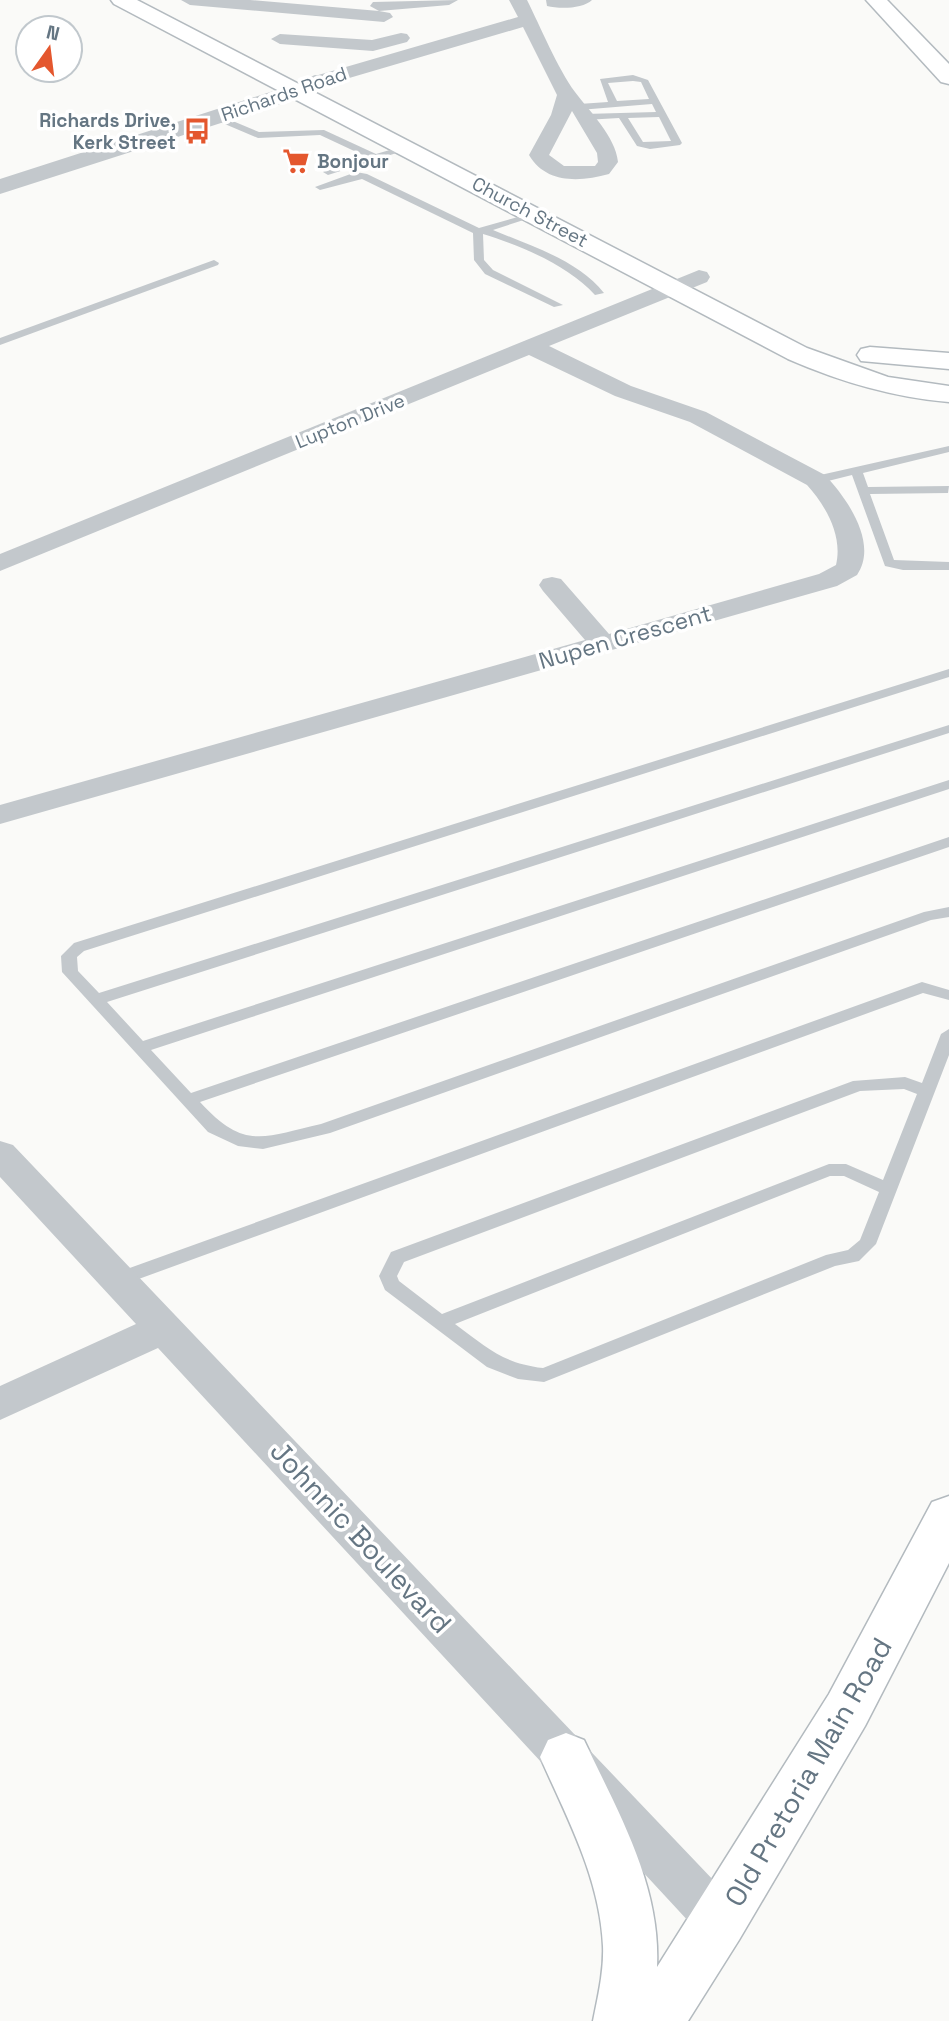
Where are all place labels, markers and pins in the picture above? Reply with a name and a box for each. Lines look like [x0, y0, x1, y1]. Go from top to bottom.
place label: Richards Drive, Kerk Street [39, 108, 176, 155]
bus stop icon: Richards Drive, Kerk Street [182, 116, 212, 146]
supermarket icon: Bonjour [281, 146, 311, 176]
place label: Bonjour [317, 149, 389, 174]

